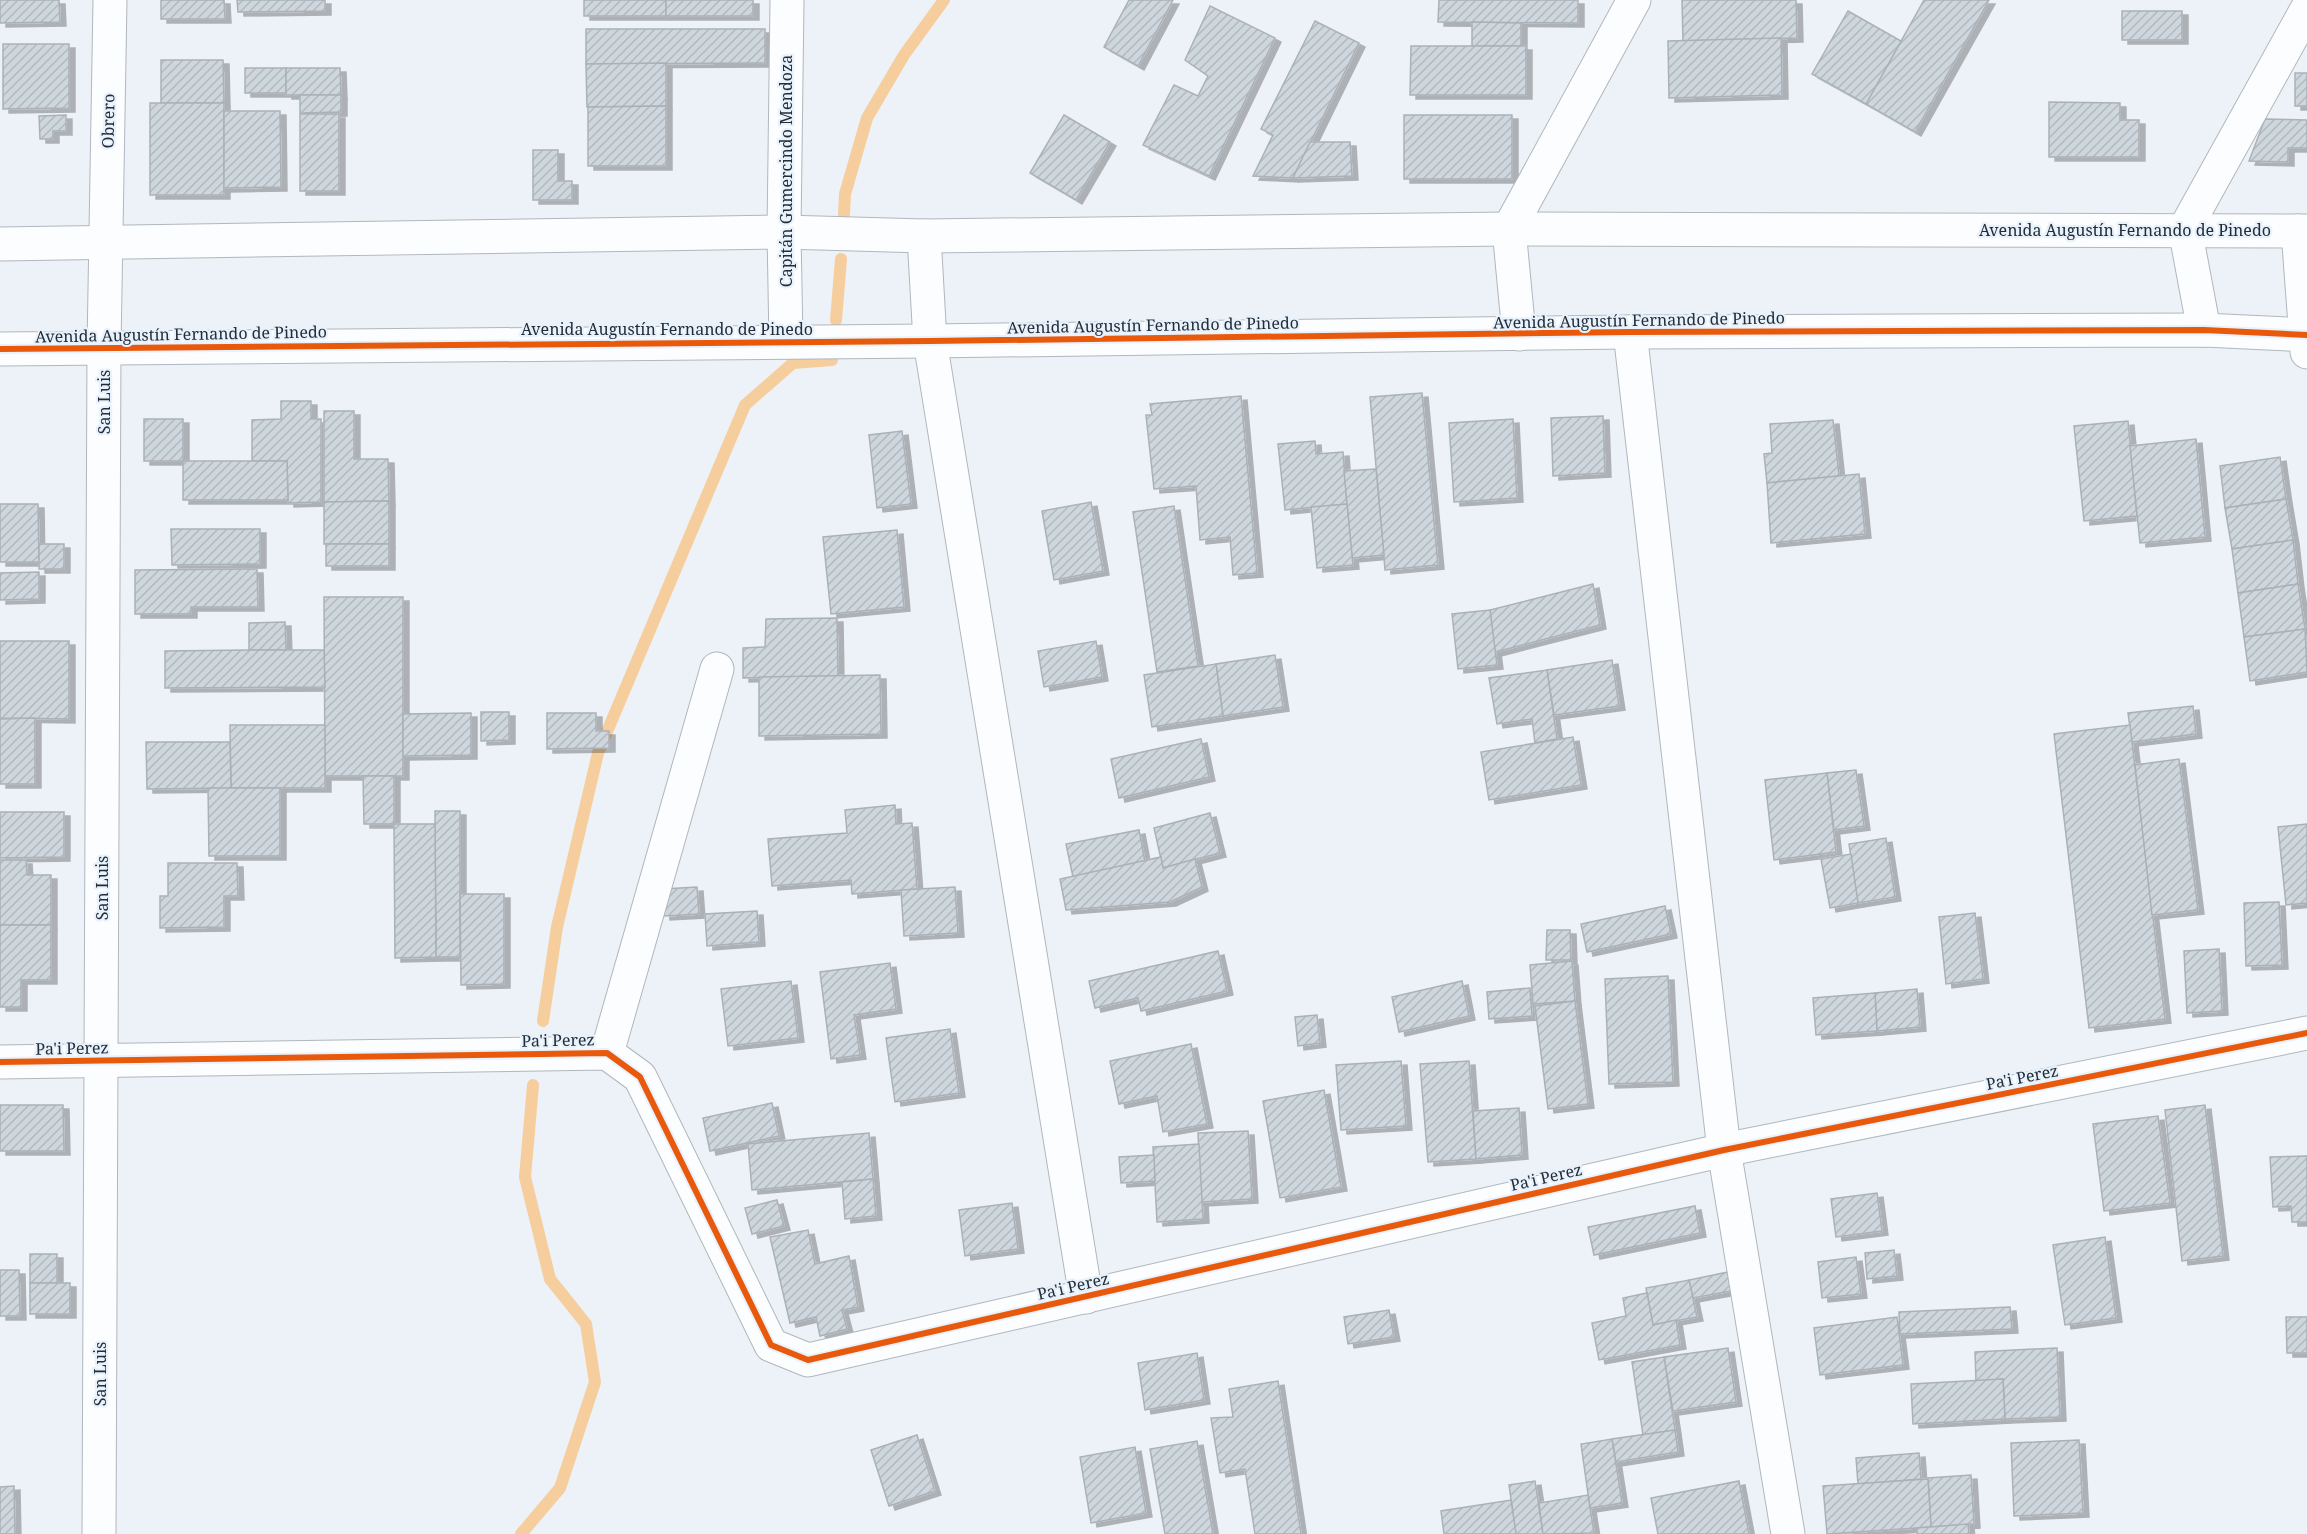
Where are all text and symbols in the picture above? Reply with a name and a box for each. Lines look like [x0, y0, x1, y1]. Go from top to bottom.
street label: Capitán Gumercindo Mendoza [775, 55, 797, 287]
street label: Obrero [97, 94, 119, 148]
street label: Avenida Augustín Fernando de Pinedo [1979, 219, 2271, 241]
street label: Avenida Augustín Fernando de Pinedo [1493, 306, 1785, 334]
street label: Avenida Augustín Fernando de Pinedo [1007, 311, 1299, 339]
street label: Avenida Augustín Fernando de Pinedo [521, 318, 813, 340]
street label: Avenida Augustín Fernando de Pinedo [35, 320, 327, 348]
street label: San Luis [93, 370, 115, 434]
street label: San Luis [91, 856, 113, 920]
street label: Pa'i Perez [521, 1028, 595, 1052]
street label: Pa'i Perez [35, 1036, 109, 1060]
street label: Pa'i Perez [1984, 1059, 2060, 1095]
street label: Pa'i Perez [1508, 1158, 1584, 1196]
street label: Pa'i Perez [1035, 1267, 1111, 1305]
street label: San Luis [89, 1342, 111, 1406]

